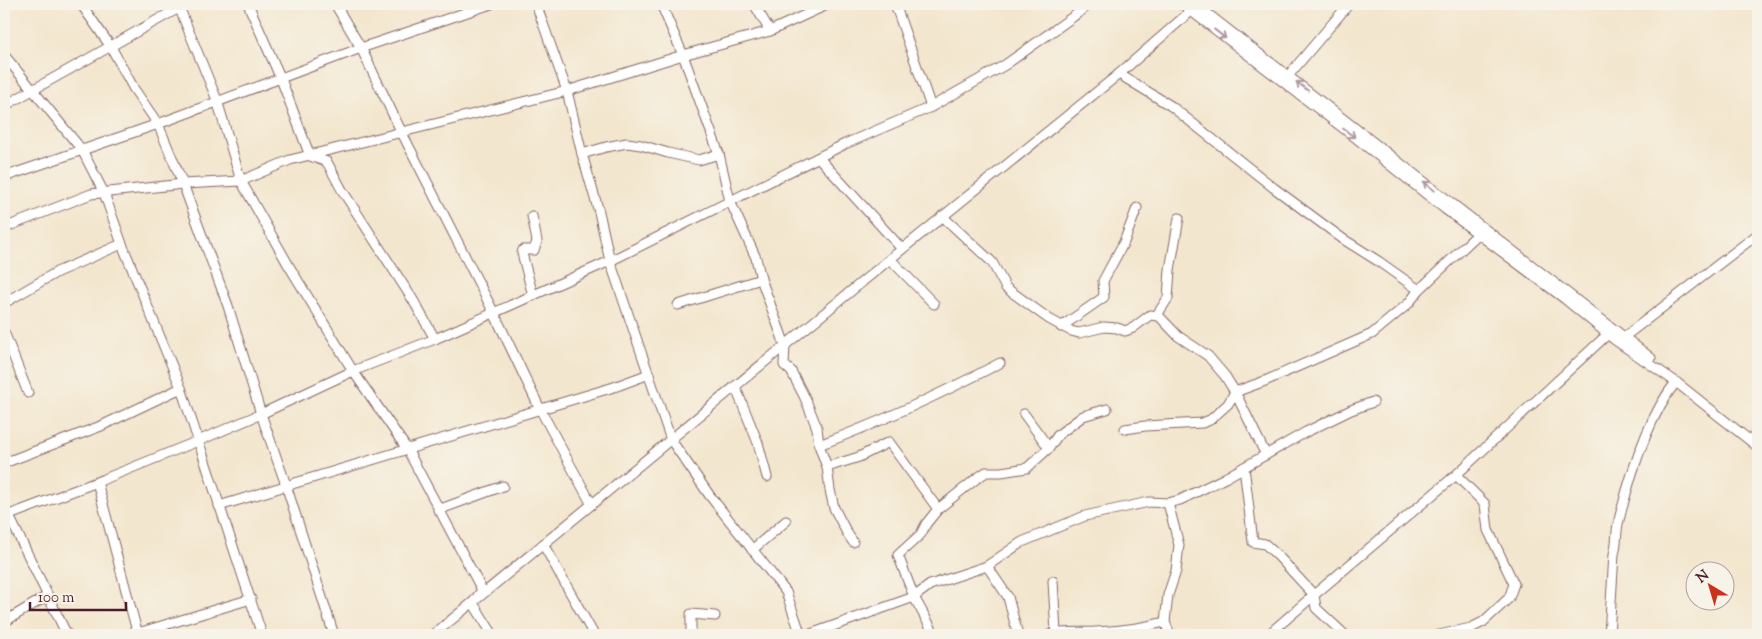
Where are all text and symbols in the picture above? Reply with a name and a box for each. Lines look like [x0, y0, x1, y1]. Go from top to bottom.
one-way arrow [1213, 28, 1226, 39]
one-way arrow [1295, 81, 1309, 91]
one-way arrow [1342, 127, 1355, 138]
one-way arrow [1423, 181, 1436, 192]
north arrow [1684, 562, 1734, 612]
text: N [1693, 566, 1714, 589]
scale bar [30, 579, 126, 611]
text: 100 m [38, 588, 75, 609]

